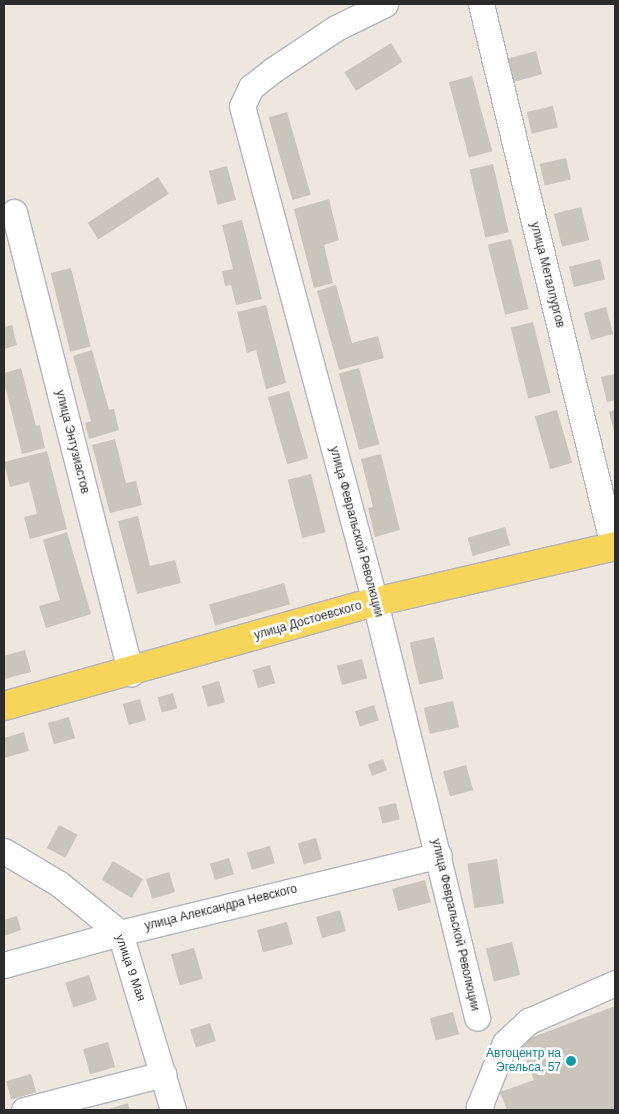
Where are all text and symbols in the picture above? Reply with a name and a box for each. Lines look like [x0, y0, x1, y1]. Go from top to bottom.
street label: улица Металлургов [527, 221, 567, 329]
street label: улица Энтузиастов [52, 389, 92, 495]
street label: улица Февральской Революции [326, 445, 386, 619]
street label: улица Достоевского [253, 599, 363, 643]
street label: улица Февральской Революции [428, 838, 482, 1012]
street label: улица Александра Невского [143, 882, 299, 934]
street label: улица 9 Мая [112, 933, 148, 1003]
place label: Автоцентр на Эгельса, 57 [486, 1047, 561, 1075]
marker: Автоцентр на Эгельса, 57 [565, 1055, 577, 1067]

